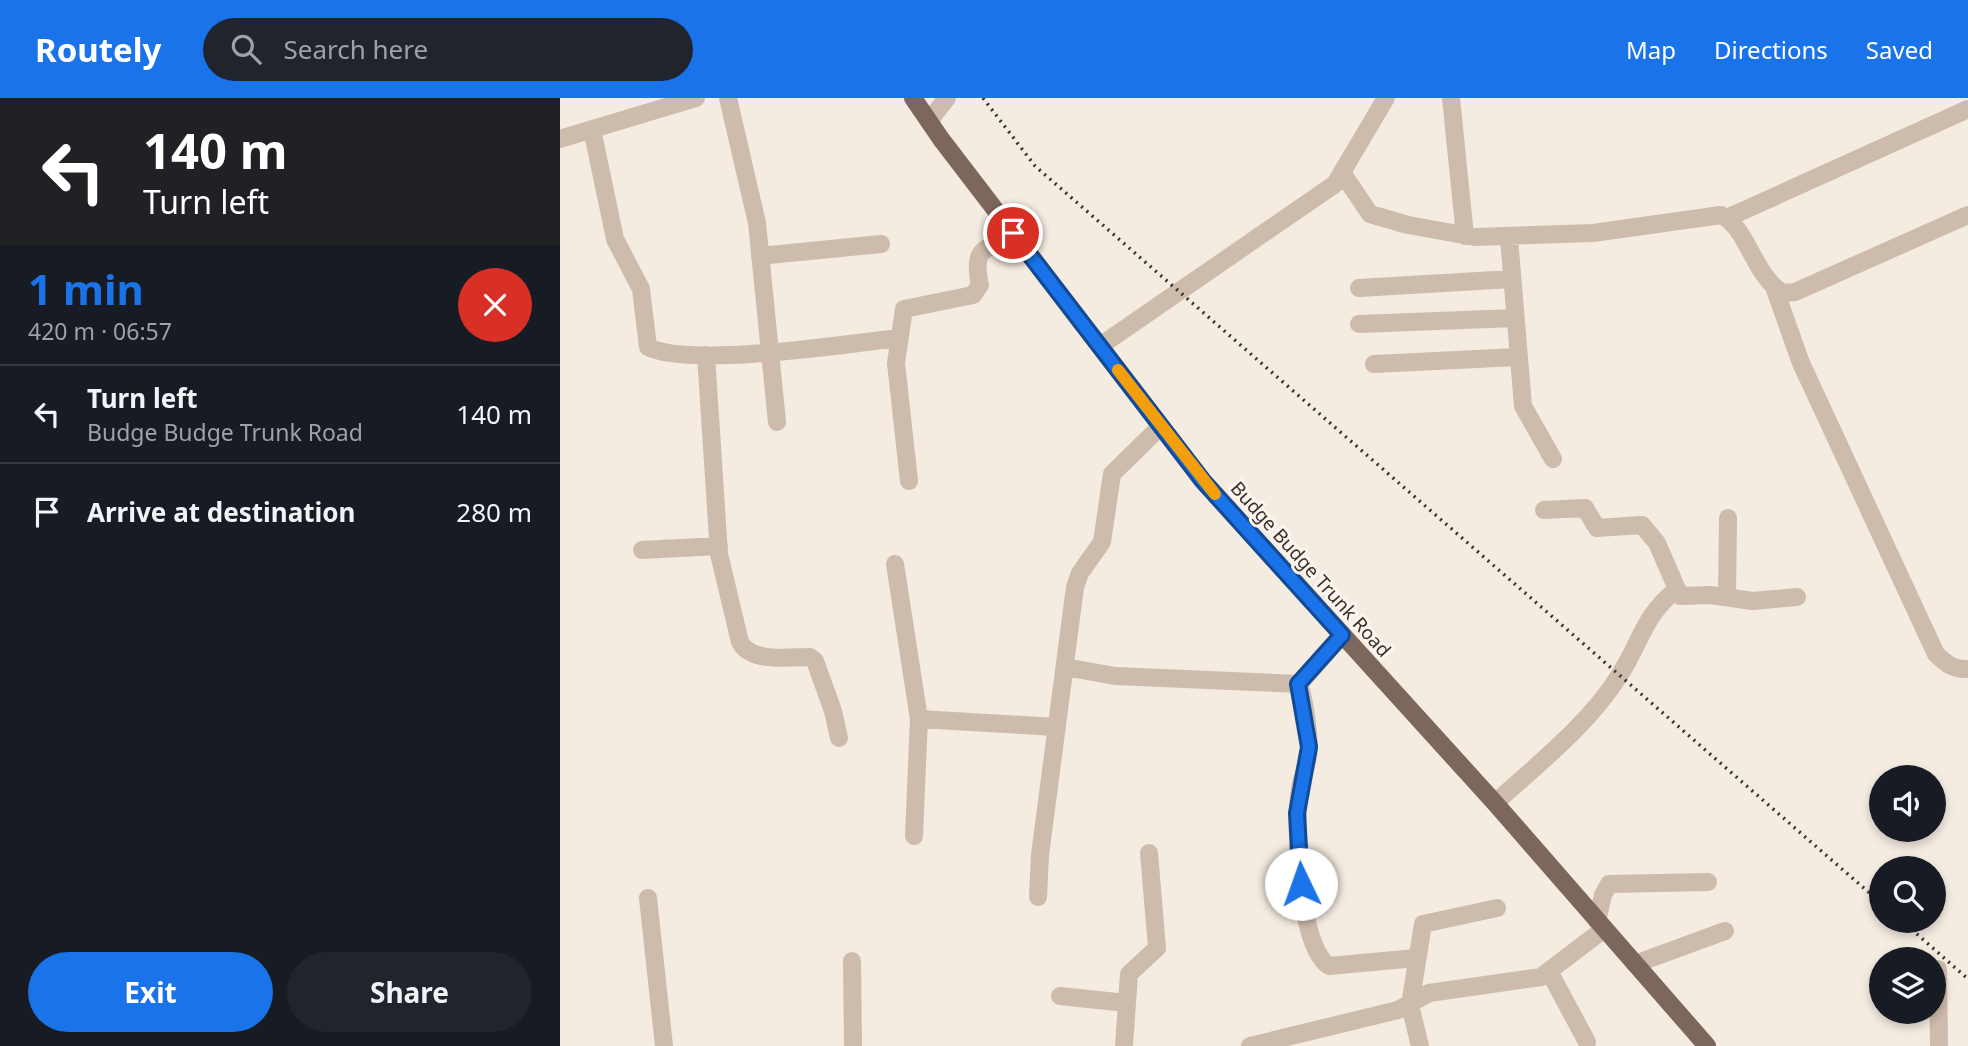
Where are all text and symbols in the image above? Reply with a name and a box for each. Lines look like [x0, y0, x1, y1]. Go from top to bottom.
search box [203, 18, 693, 81]
text: Routely [35, 27, 161, 72]
icon: search [227, 30, 265, 68]
text: Search here [283, 31, 428, 67]
text: Map [1626, 33, 1676, 66]
text: Directions [1714, 33, 1828, 66]
text: Saved [1866, 33, 1933, 66]
text: 140 m [143, 117, 288, 183]
icon: left [28, 126, 119, 217]
text: Turn left [143, 180, 269, 223]
pin [983, 203, 1043, 263]
icon: arrive [994, 214, 1032, 252]
text: 1 min [28, 260, 144, 317]
button: close [458, 268, 532, 342]
text: 420 m · 06:57 [28, 315, 172, 347]
text: Turn left [87, 380, 198, 416]
icon: left [28, 395, 66, 433]
text: 140 m [456, 396, 532, 432]
text: Budge Budge Trunk Road [87, 416, 363, 448]
street label: Budge Budge Trunk Road [1225, 476, 1397, 662]
icon: arrive [28, 493, 66, 531]
text: Arrive at destination [87, 494, 356, 530]
text: 280 m [456, 494, 532, 530]
map controls [1869, 765, 1946, 1024]
button: sound [1869, 765, 1946, 842]
position arrow [1264, 847, 1338, 921]
button: search [1869, 856, 1946, 933]
button: layers [1869, 947, 1946, 1024]
button: Exit [28, 952, 273, 1032]
button: Share [287, 952, 532, 1032]

